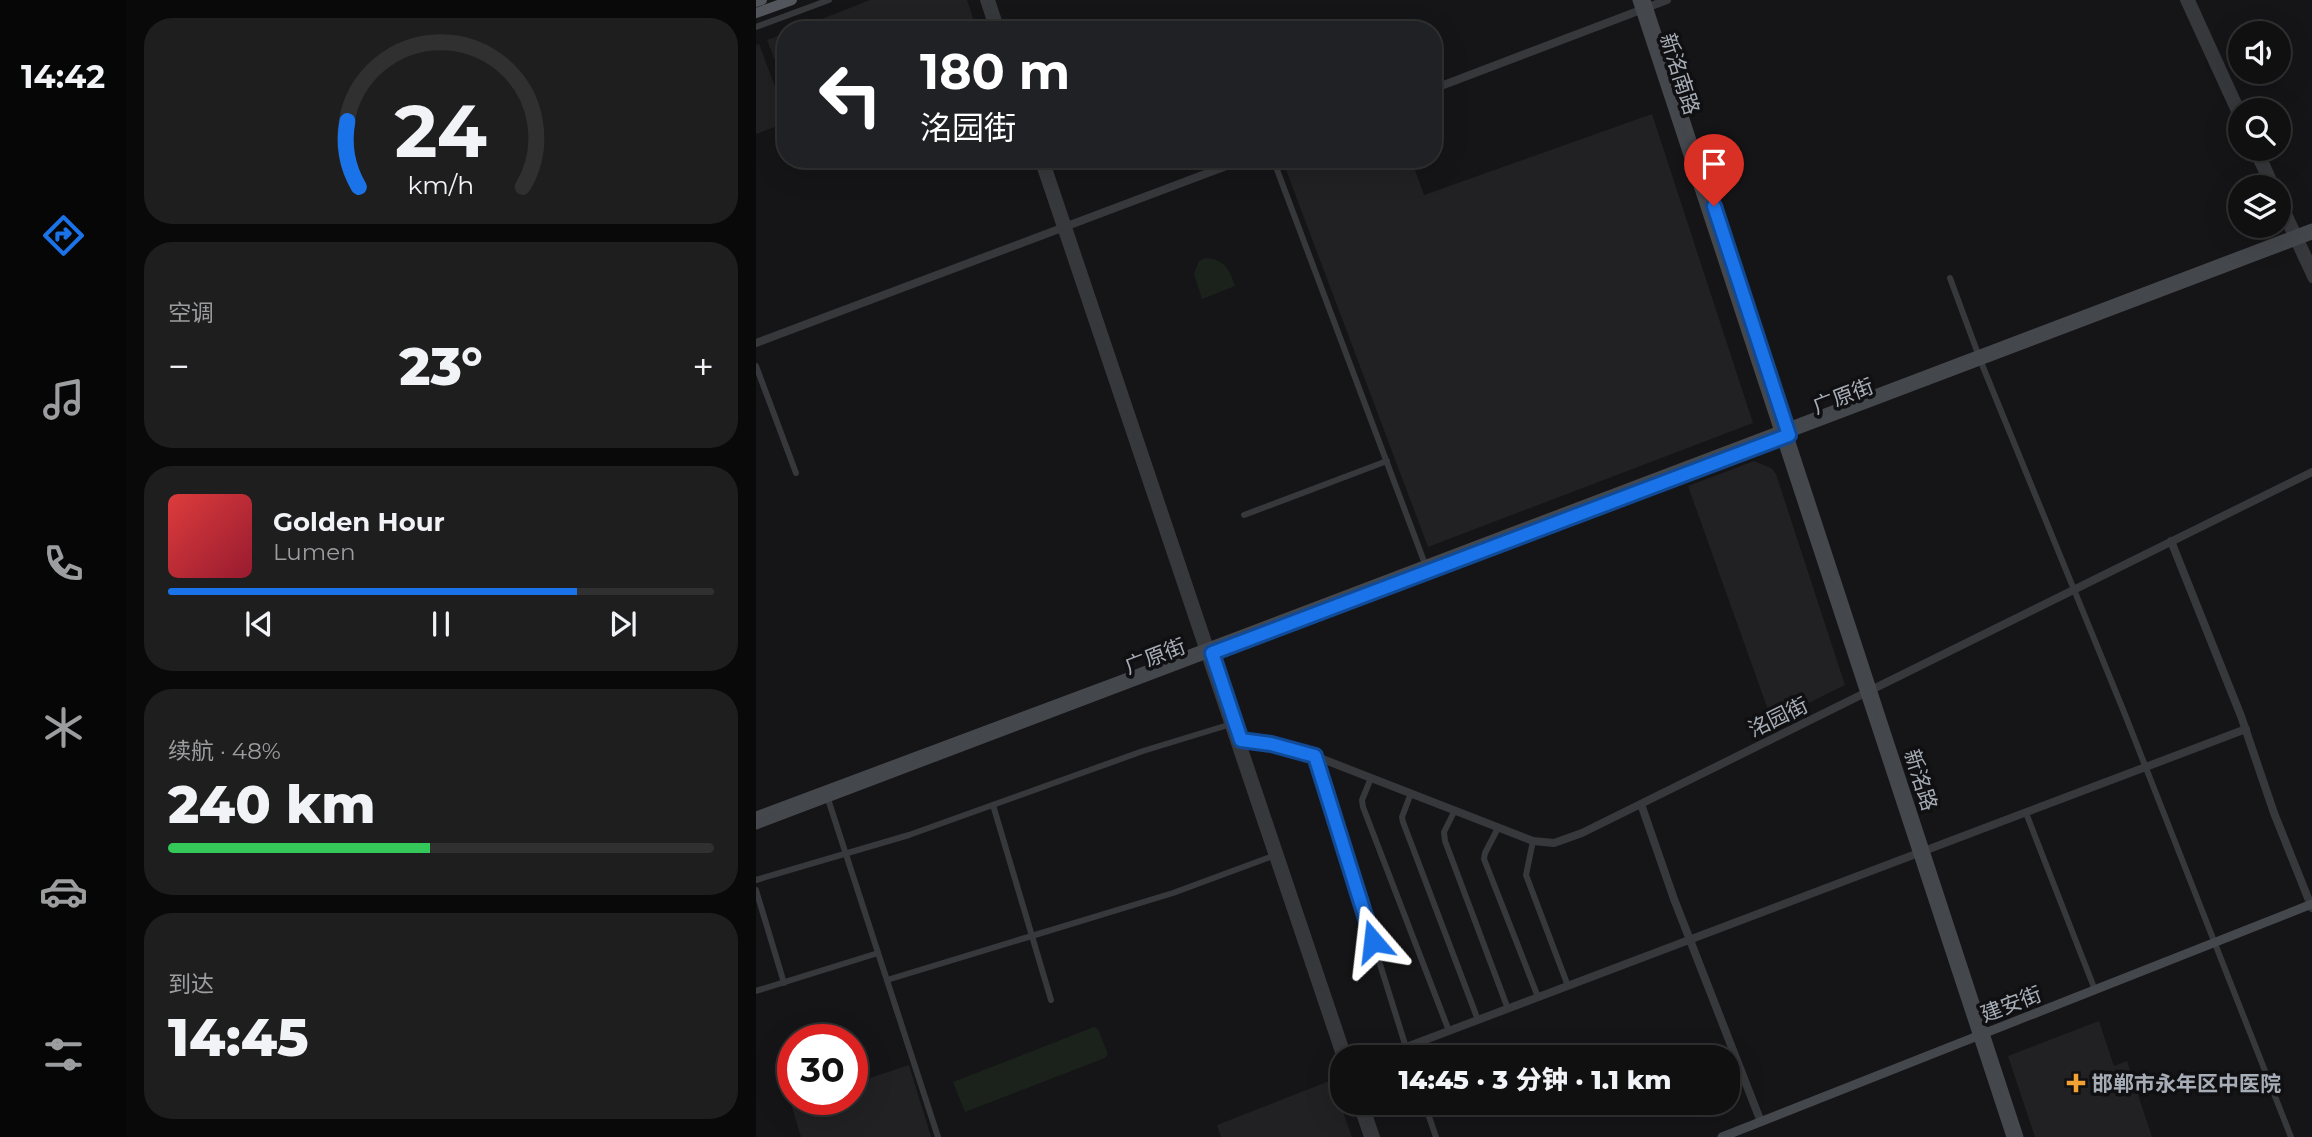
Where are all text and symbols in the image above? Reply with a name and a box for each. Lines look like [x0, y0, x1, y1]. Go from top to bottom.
map controls [2228, 21, 2291, 238]
button: sound [2228, 21, 2291, 84]
street label: 新洺南路 [1655, 30, 1705, 118]
text: 180 m [920, 42, 1070, 101]
icon: left [805, 49, 896, 140]
text: 14:42 [21, 57, 105, 96]
text: 24 [395, 87, 487, 175]
button: search [2228, 98, 2291, 161]
text: 洺园街 [920, 108, 1016, 147]
pin [1684, 134, 1744, 206]
icon: arrive [1695, 145, 1733, 183]
text: km/h [408, 170, 474, 200]
button: layers [2228, 175, 2291, 238]
icon: directions [39, 211, 88, 260]
text: 空调 [168, 299, 214, 327]
text: 23° [399, 335, 483, 398]
text: − [168, 343, 190, 390]
text: + [692, 343, 714, 390]
street label: 广原街 [1809, 373, 1877, 419]
icon: music [39, 375, 88, 424]
text: Golden Hour [273, 506, 445, 538]
text: Lumen [273, 538, 356, 566]
icon: phone [39, 539, 88, 588]
icon: previous [240, 605, 278, 643]
icon: pause [422, 605, 460, 643]
icon: next [604, 605, 642, 643]
street label: 广原街 [1121, 633, 1189, 679]
street label: 洺园街 [1744, 692, 1812, 742]
icon: climate [39, 703, 88, 752]
text: 续航 · 48% [168, 737, 281, 765]
street label: 新洺路 [1899, 746, 1943, 814]
text: 240 km [168, 773, 375, 836]
icon: car [39, 867, 88, 916]
position arrow [1336, 904, 1410, 978]
text: 到达 [168, 970, 214, 998]
street label: 建安街 [1977, 981, 2045, 1027]
text: 14:45 [168, 1006, 309, 1069]
speed limit sign: 30 [777, 1024, 868, 1115]
icon: filters [39, 1030, 88, 1079]
text: 14:45 · 3 分钟 · 1.1 km [1399, 1064, 1671, 1096]
place label: 邯郸市永年区中医院 [2092, 1071, 2281, 1096]
marker: 邯郸市永年区中医院 [2066, 1073, 2086, 1093]

